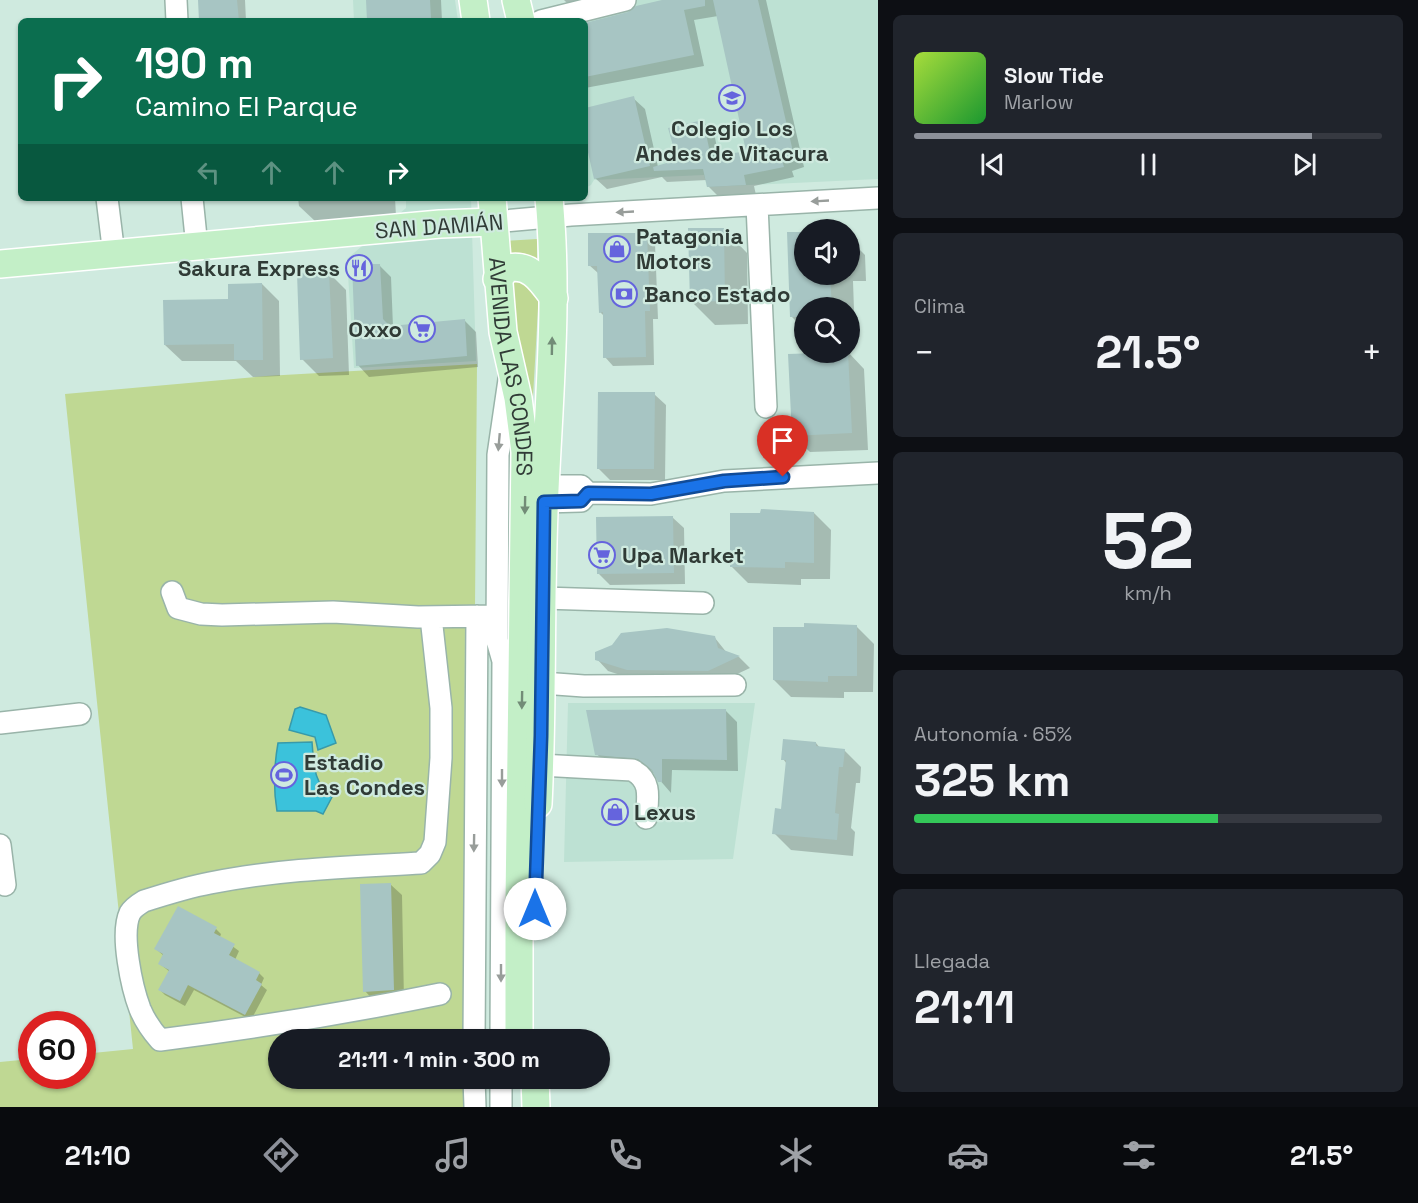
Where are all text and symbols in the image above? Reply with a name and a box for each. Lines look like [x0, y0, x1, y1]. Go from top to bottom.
text: 190 m [135, 37, 254, 90]
icon: right [36, 42, 114, 120]
text: Slow Tide [1004, 61, 1104, 89]
school or university icon: Colegio Los Andes de Vitacura [717, 83, 747, 113]
text: Camino El Parque [135, 89, 358, 124]
text: Marlow [1004, 89, 1073, 115]
place label: Colegio Los Andes de Vitacura [636, 114, 829, 167]
icon: previous [976, 148, 1009, 181]
icon: pause [1132, 148, 1165, 181]
icon: next [1288, 148, 1321, 181]
icon: left [192, 156, 225, 189]
icon: ahead [255, 156, 288, 189]
icon: ahead [318, 156, 351, 189]
icon: right [381, 156, 414, 189]
one-way arrow [810, 196, 829, 205]
street label: SAN DAMIÁN [374, 208, 504, 244]
one-way arrow [615, 208, 634, 217]
map controls [794, 219, 860, 363]
button: sound [794, 219, 860, 285]
place label: Patagonia Motors [636, 222, 743, 275]
shop icon: Patagonia Motors [602, 234, 632, 264]
restaurant icon: Sakura Express [344, 253, 374, 283]
place label: Sakura Express [178, 254, 340, 282]
street label: AVENIDA LAS CONDES [483, 256, 539, 476]
bank icon: Banco Estado [609, 279, 639, 309]
place label: Banco Estado [644, 280, 790, 308]
text: Clima [914, 293, 965, 319]
button: search [794, 297, 860, 363]
supermarket icon: Oxxo [407, 314, 437, 344]
place label: Oxxo [348, 315, 402, 343]
text: 21.5° [1095, 324, 1201, 381]
text: − [914, 332, 934, 374]
text: + [1362, 332, 1382, 374]
one-way arrow [548, 337, 557, 356]
pin [757, 415, 808, 477]
icon: arrive [766, 424, 799, 457]
one-way arrow [494, 433, 504, 452]
text: 52 [1102, 491, 1194, 591]
one-way arrow [520, 495, 530, 514]
supermarket icon: Upa Market [587, 540, 617, 570]
place label: Upa Market [622, 541, 744, 569]
text: km/h [1124, 580, 1172, 606]
one-way arrow [517, 690, 527, 709]
text: Autonomía · 65% [914, 721, 1072, 747]
place label: Estadio Las Condes [304, 748, 425, 801]
text: 325 km [914, 752, 1070, 809]
sports icon: Estadio Las Condes [269, 760, 299, 790]
one-way arrow [498, 769, 507, 788]
shop icon: Lexus [600, 797, 630, 827]
place label: Lexus [634, 798, 696, 826]
one-way arrow [469, 833, 479, 852]
position arrow [503, 877, 567, 941]
text: Llegada [914, 948, 990, 974]
one-way arrow [496, 964, 506, 983]
text: 21:11 [914, 979, 1015, 1036]
speed limit sign: 60 [18, 1011, 96, 1089]
text: 21:11 · 1 min · 300 m [338, 1045, 540, 1073]
icon: directions [260, 1134, 302, 1176]
icon: music [432, 1134, 474, 1176]
icon: phone [604, 1134, 646, 1176]
icon: climate [775, 1134, 817, 1176]
icon: car [947, 1134, 989, 1176]
icon: filters [1118, 1134, 1160, 1176]
text: 21:10 [65, 1138, 131, 1173]
text: 21.5° [1290, 1138, 1353, 1173]

